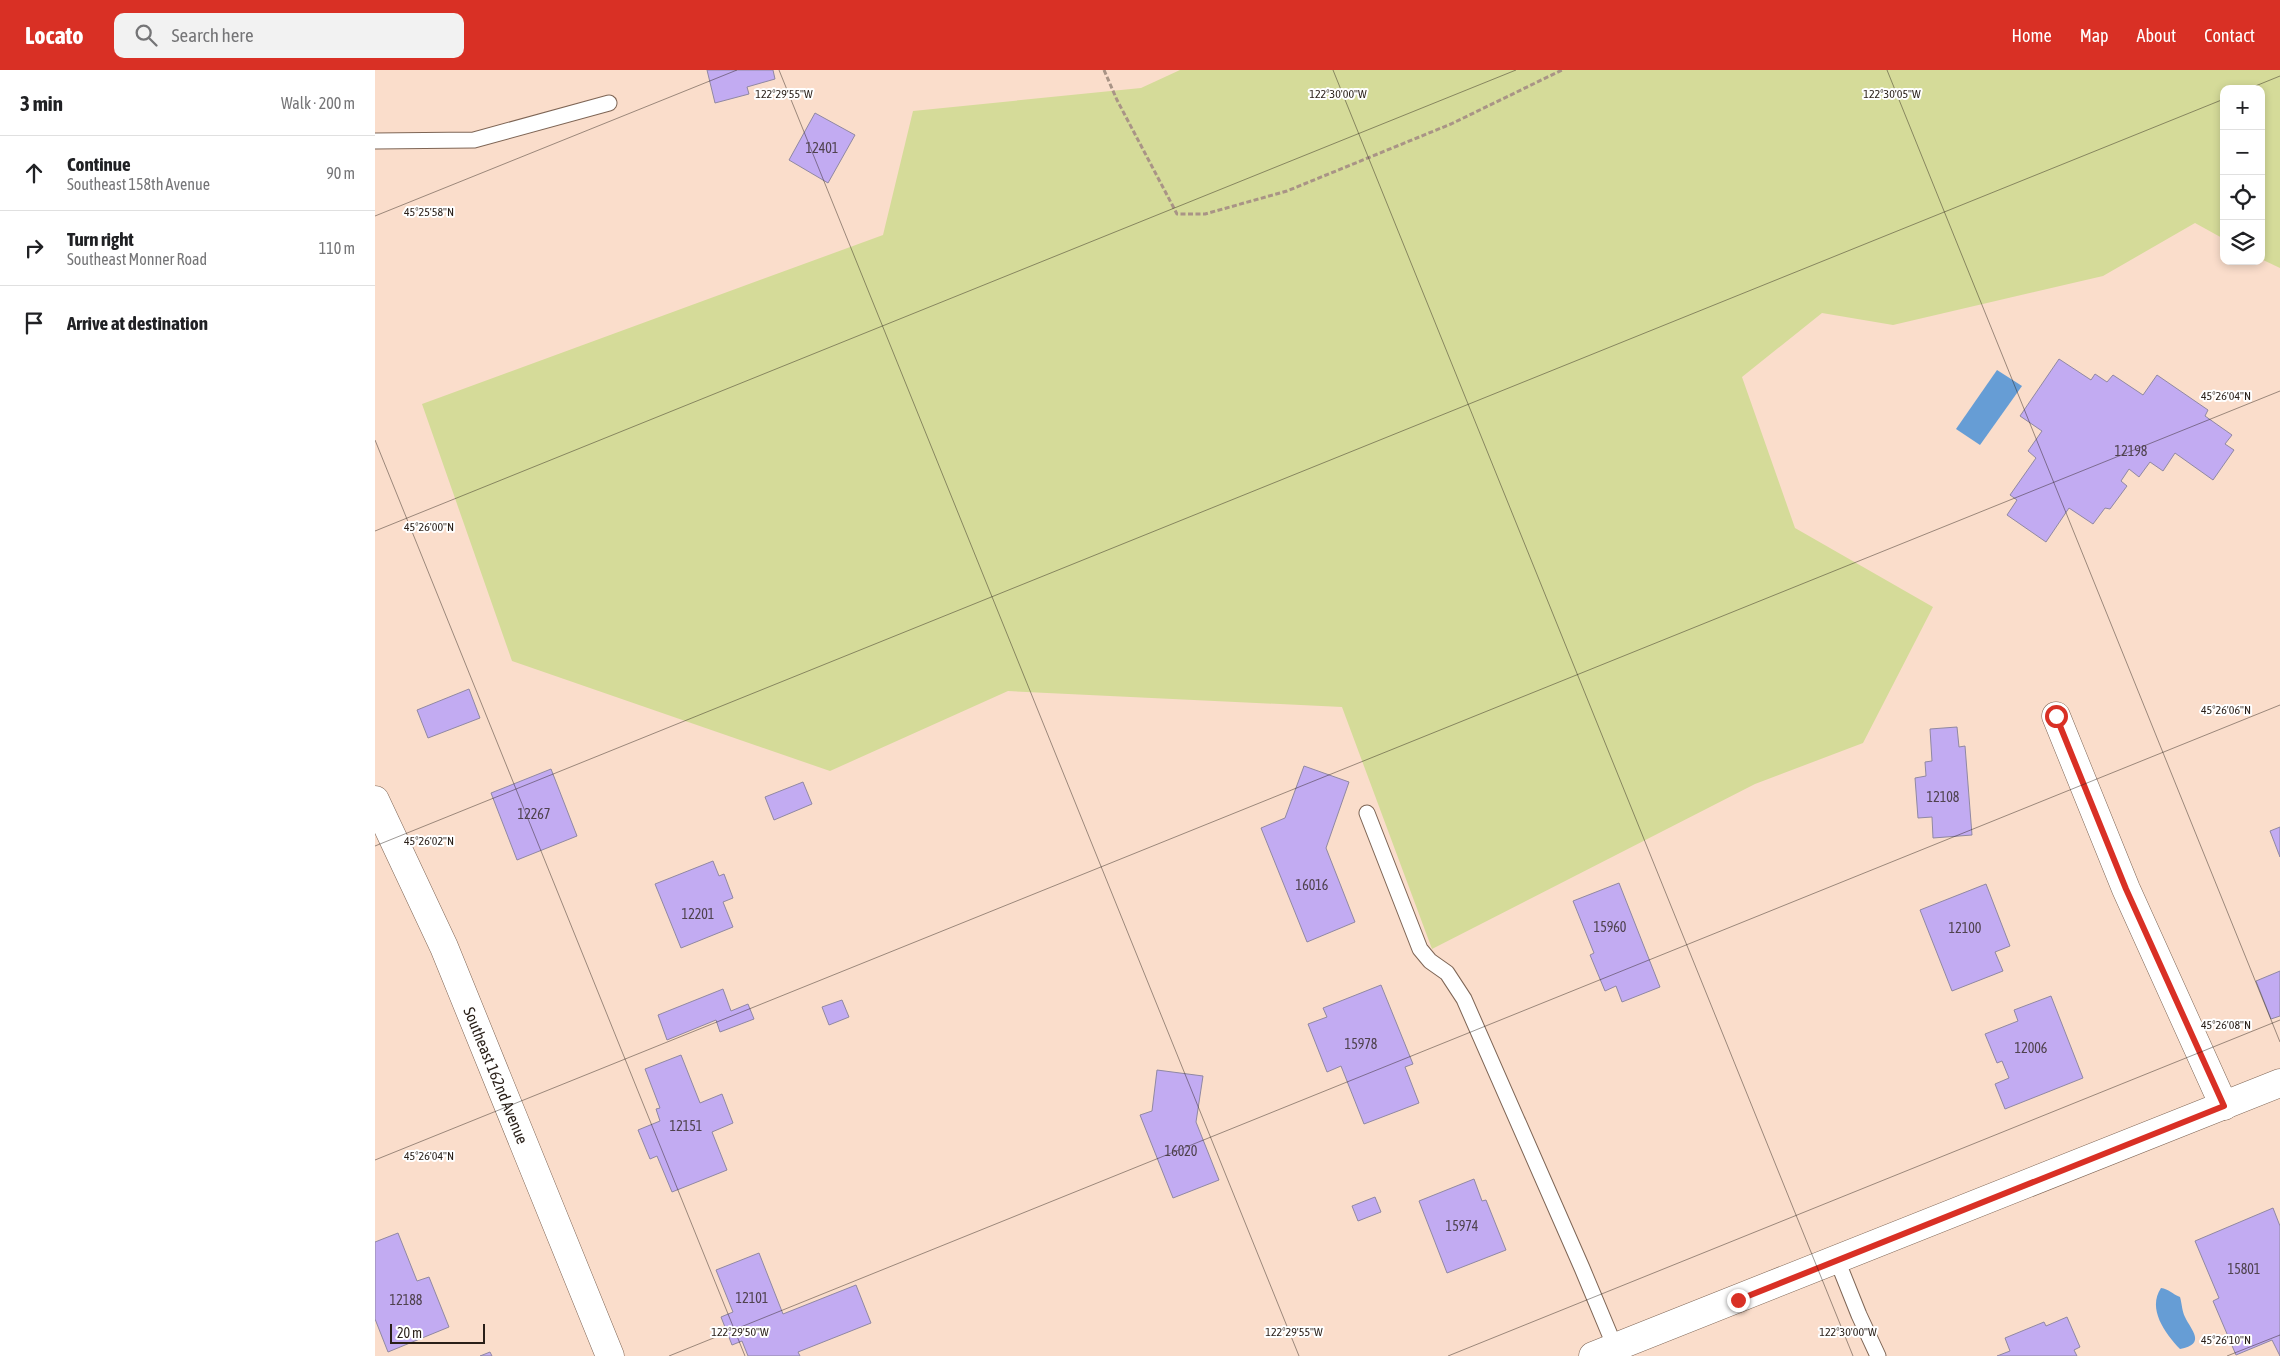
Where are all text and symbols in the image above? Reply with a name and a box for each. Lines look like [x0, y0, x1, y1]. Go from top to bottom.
search box [114, 13, 464, 58]
icon: search [132, 21, 160, 49]
text: Locato [25, 22, 84, 49]
text: Search here [172, 24, 254, 46]
text: Home [2012, 25, 2052, 46]
text: Map [2080, 25, 2109, 46]
text: About [2137, 25, 2176, 46]
text: Contact [2204, 25, 2255, 46]
map controls [2220, 85, 2265, 265]
button: + [2220, 85, 2265, 130]
text: 122°29'55"W [755, 87, 813, 101]
text: 122°30'00"W [1309, 87, 1367, 101]
text: 122°30'05"W [1863, 87, 1921, 101]
text: 3 min [20, 91, 63, 115]
text: Walk · 200 m [281, 94, 355, 112]
button: − [2220, 130, 2265, 175]
house number: 12401 [806, 140, 838, 156]
text: Continue [67, 153, 131, 175]
icon: ahead [20, 159, 48, 187]
text: 90 m [326, 164, 355, 182]
text: Southeast 158th Avenue [67, 175, 210, 193]
button: locate [2220, 175, 2265, 220]
text: 45°25'58"N [404, 205, 454, 219]
button: layers [2220, 220, 2265, 265]
text: Turn right [67, 228, 134, 250]
icon: right [20, 234, 48, 262]
text: 110 m [319, 239, 355, 257]
text: Southeast Monner Road [67, 250, 207, 268]
icon: arrive [20, 309, 48, 337]
text: Arrive at destination [67, 312, 208, 334]
text: 45°26'04"N [2201, 389, 2251, 403]
house number: 12198 [2115, 443, 2148, 459]
text: 45°26'00"N [404, 520, 454, 534]
text: 45°26'06"N [2201, 703, 2251, 717]
route start [2045, 705, 2068, 728]
house number: 12108 [1927, 789, 1960, 805]
house number: 12267 [518, 806, 550, 822]
text: 45°26'02"N [404, 834, 454, 848]
house number: 16016 [1296, 877, 1329, 893]
house number: 12201 [682, 906, 714, 922]
house number: 15960 [1594, 919, 1627, 935]
house number: 12100 [1949, 920, 1982, 936]
street label: Southeast 162nd Avenue [460, 1004, 532, 1146]
text: 45°26'08"N [2201, 1018, 2251, 1032]
house number: 15978 [1345, 1036, 1378, 1052]
house number: 12006 [2015, 1040, 2048, 1056]
house number: 12151 [670, 1118, 702, 1134]
house number: 16020 [1165, 1143, 1198, 1159]
text: 45°26'04"N [404, 1149, 454, 1163]
house number: 15974 [1446, 1218, 1479, 1234]
house number: 15801 [2228, 1261, 2260, 1277]
route end [1727, 1289, 1750, 1312]
house number: 12101 [736, 1290, 768, 1306]
house number: 12188 [390, 1292, 423, 1308]
scale bar [390, 1321, 485, 1344]
text: 20 m [397, 1325, 422, 1341]
text: 122°29'50"W [711, 1325, 769, 1339]
text: 122°29'55"W [1265, 1325, 1323, 1339]
text: 122°30'00"W [1819, 1325, 1877, 1339]
text: 45°26'10"N [2201, 1333, 2251, 1347]

